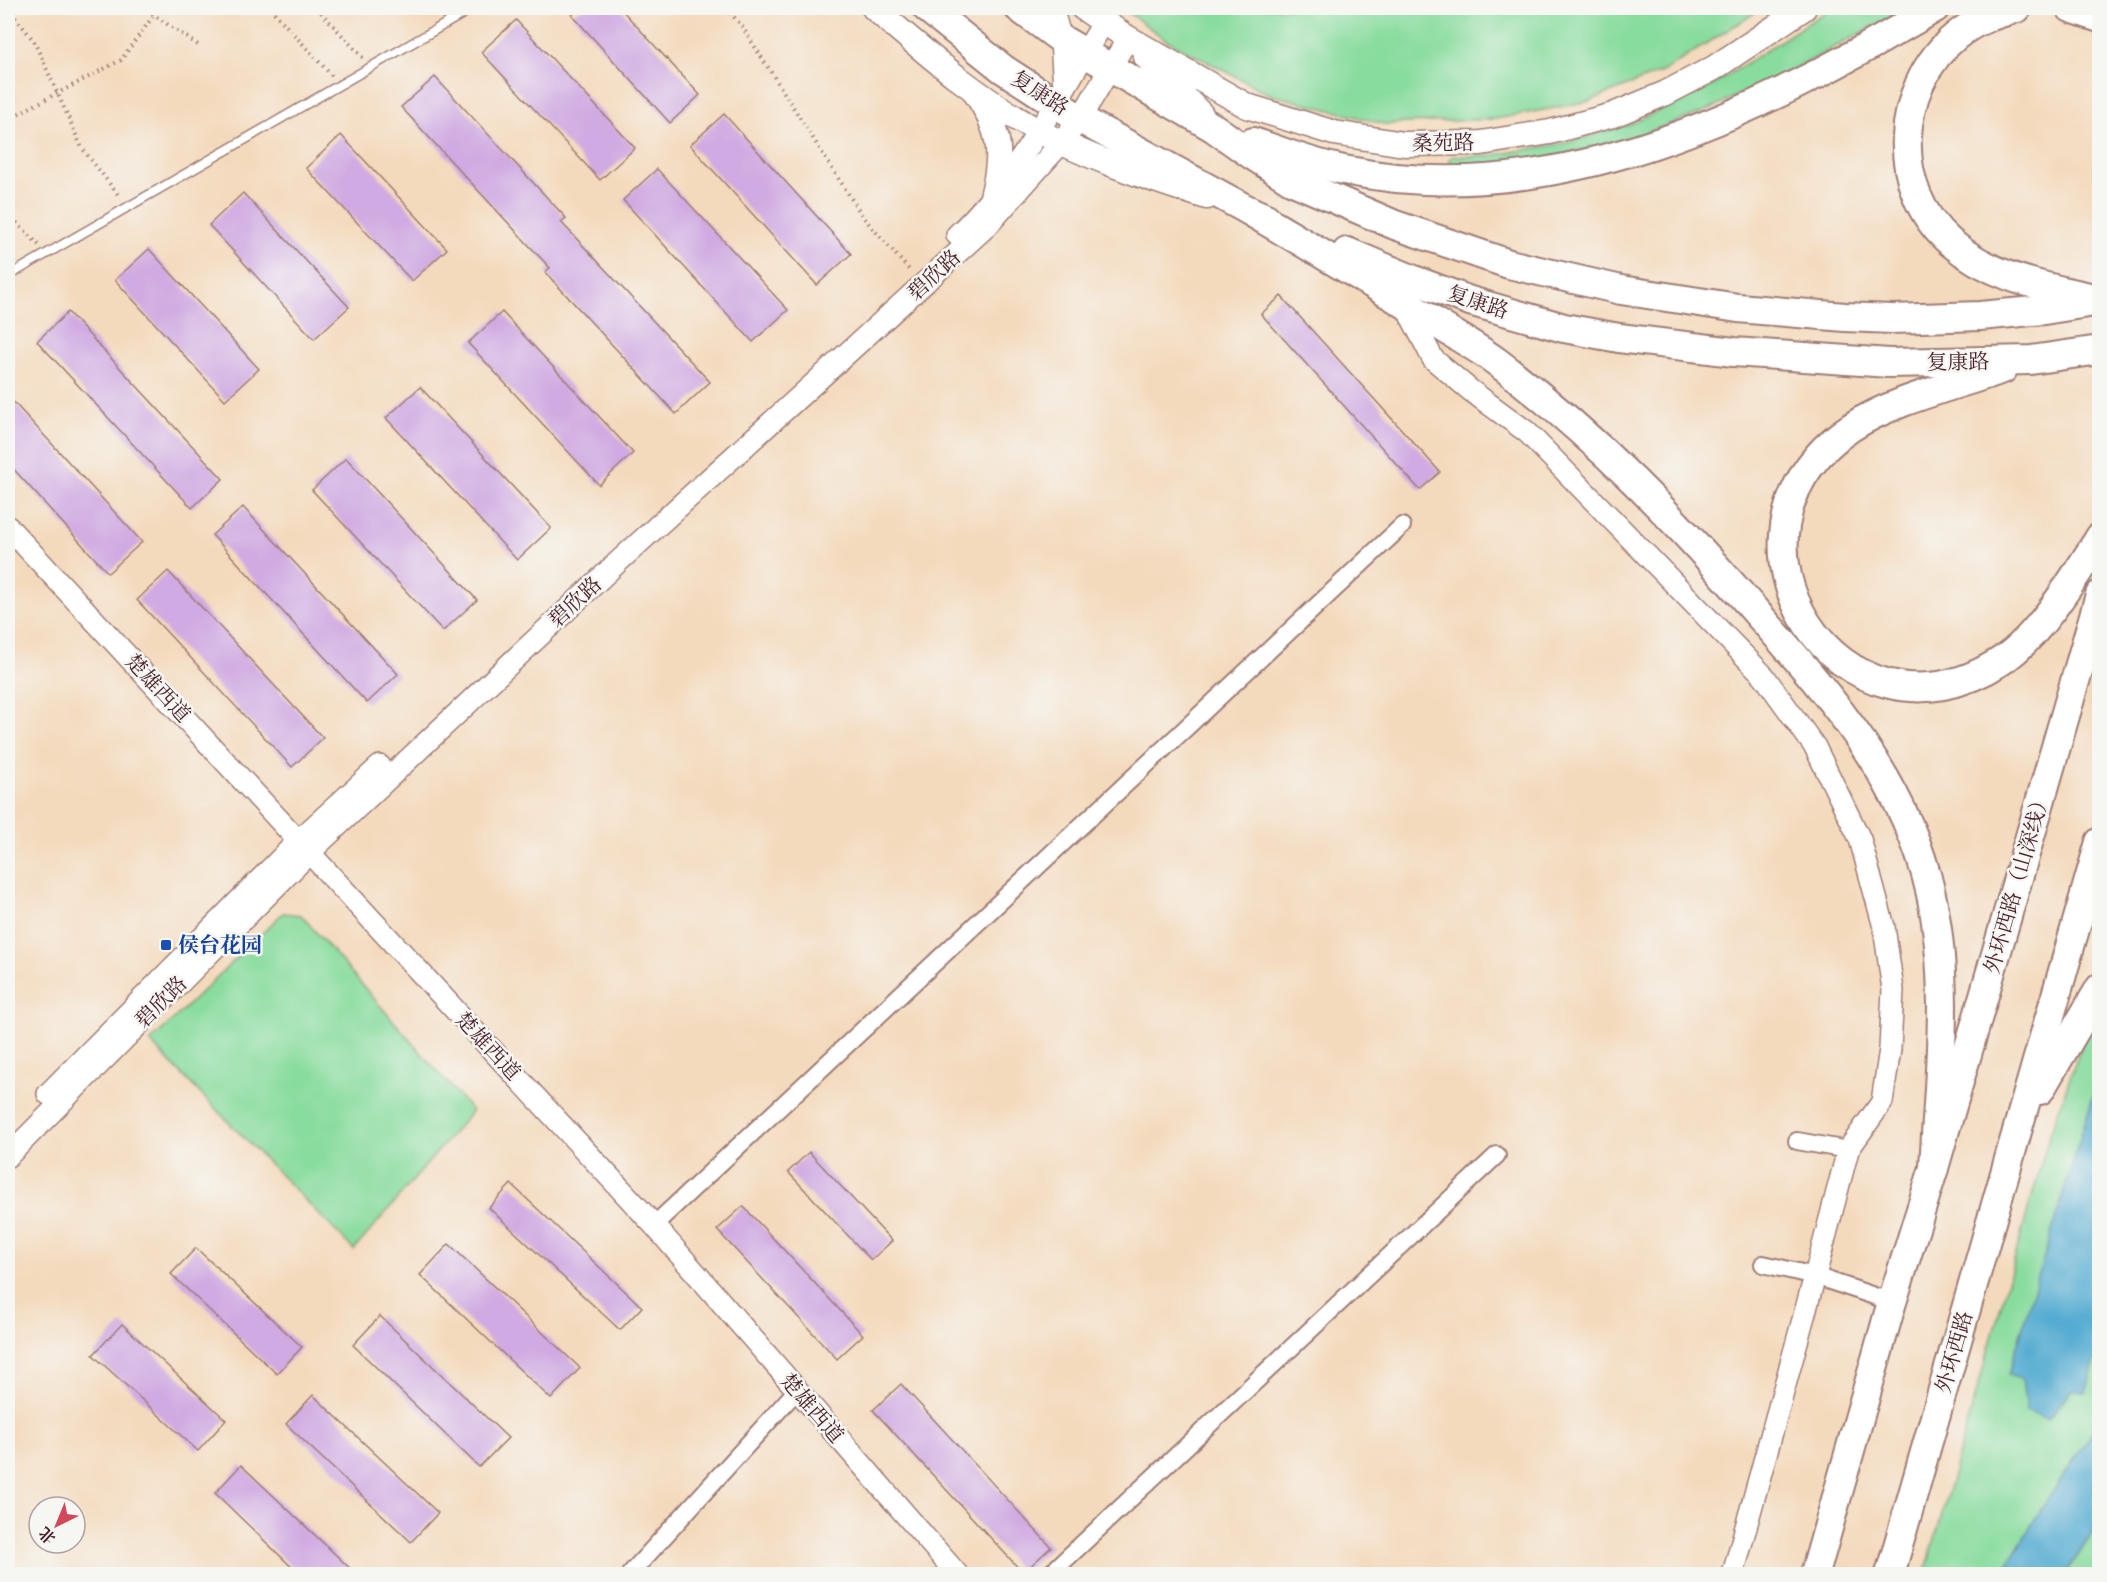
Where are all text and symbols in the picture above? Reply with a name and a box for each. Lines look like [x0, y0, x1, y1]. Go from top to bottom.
street label: 复康路 [1006, 66, 1073, 122]
street label: 桑苑路 [1411, 130, 1475, 158]
street label: 碧欣路 [903, 245, 967, 307]
street label: 复康路 [1444, 281, 1512, 325]
street label: 复康路 [1926, 349, 1990, 377]
street label: 碧欣路 [544, 572, 608, 634]
street label: 楚雄西道 [119, 649, 195, 728]
street label: 外环西路（山深线） [1979, 788, 2057, 977]
place label: 侯台花园 [178, 933, 262, 959]
marker: 侯台花园 [159, 938, 173, 952]
street label: 碧欣路 [130, 971, 193, 1034]
street label: 楚雄西道 [449, 1007, 525, 1086]
street label: 外环西路 [1931, 1308, 1979, 1396]
street label: 楚雄西道 [774, 1368, 849, 1449]
north arrow [27, 1495, 87, 1555]
text: 北 [35, 1522, 60, 1548]

